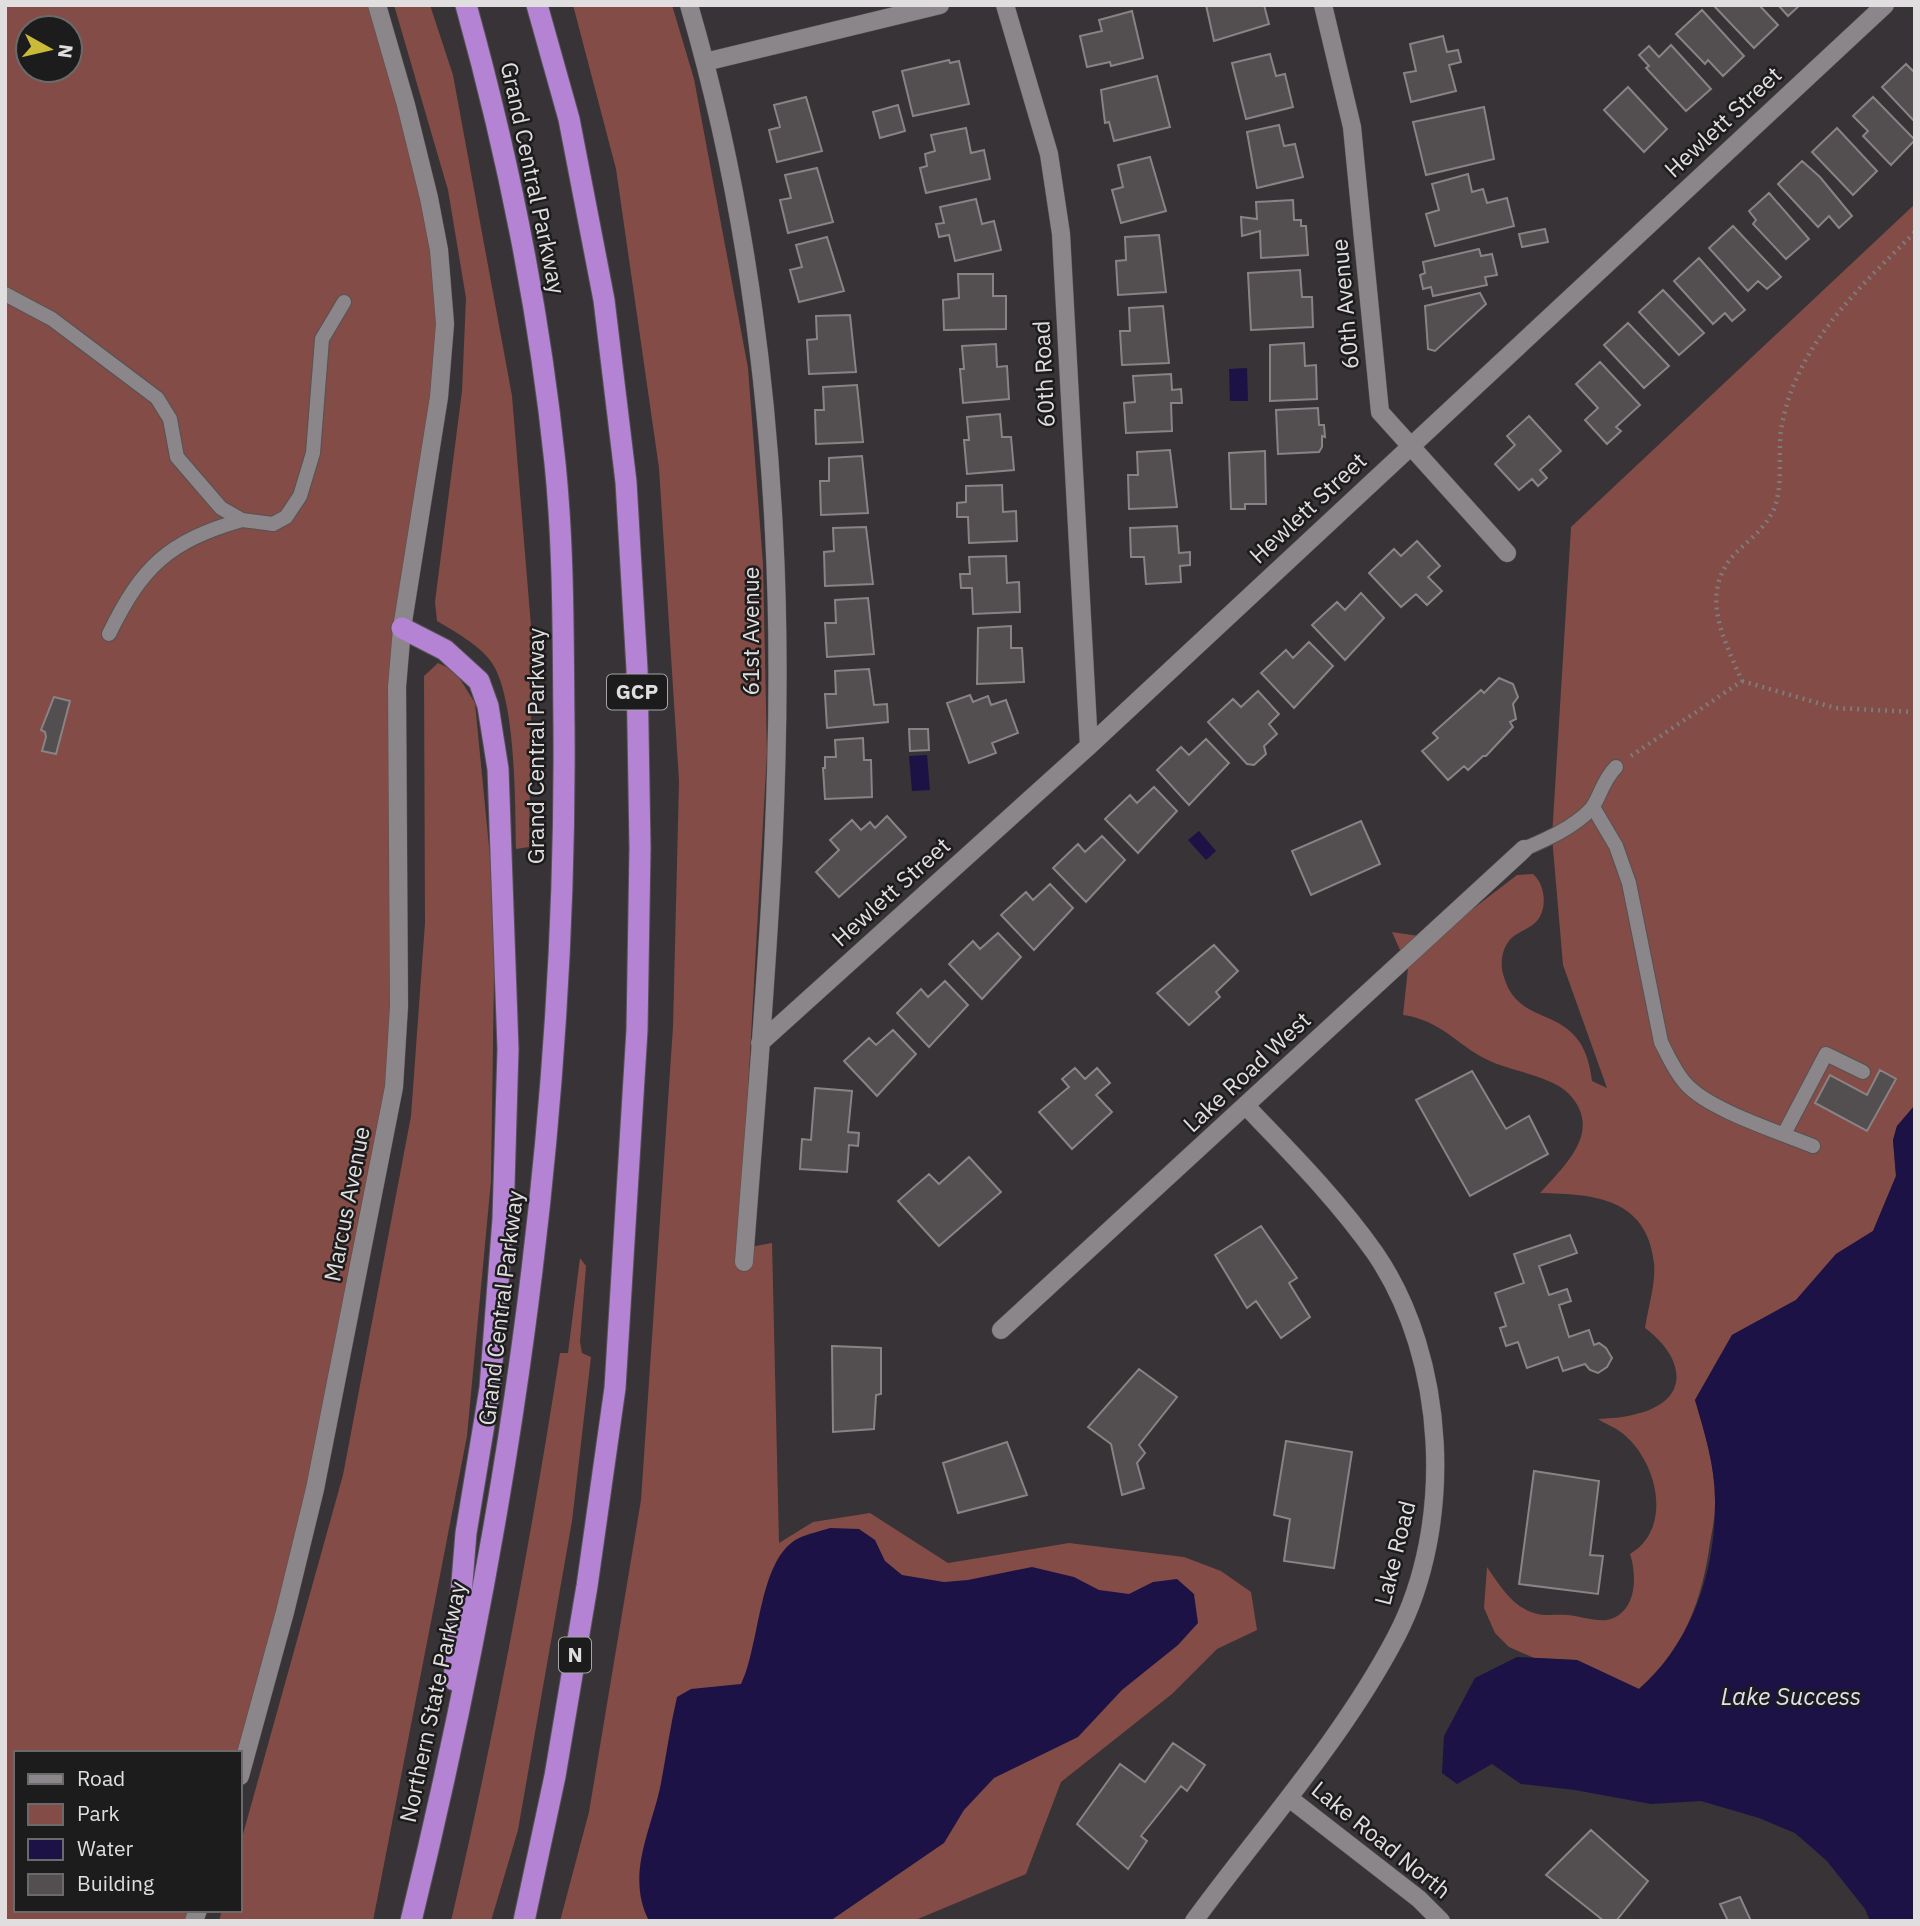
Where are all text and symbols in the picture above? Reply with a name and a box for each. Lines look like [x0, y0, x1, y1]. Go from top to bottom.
north arrow [14, 14, 84, 84]
text: N [53, 43, 79, 60]
street label: Grand Central Parkway [495, 59, 573, 297]
street label: Hewlett Street [1657, 59, 1787, 183]
street label: 60th Avenue [1323, 238, 1365, 371]
street label: 60th Road [1025, 320, 1061, 428]
street label: Hewlett Street [1242, 445, 1372, 569]
street label: 61st Avenue [735, 567, 765, 695]
street label: Grand Central Parkway [520, 627, 550, 864]
road number: GCP [607, 674, 667, 710]
street label: Hewlett Street [825, 830, 956, 953]
street label: Lake Road West [1176, 1004, 1316, 1138]
street label: Marcus Avenue [316, 1124, 376, 1284]
street label: Grand Central Parkway [471, 1188, 529, 1427]
street label: Lake Road [1367, 1497, 1421, 1608]
street label: Northern State Parkway [392, 1578, 472, 1825]
road number: N [559, 1638, 591, 1672]
water label: Lake Success [1721, 1680, 1861, 1712]
legend [14, 1751, 242, 1912]
text: Road [77, 1764, 125, 1792]
street label: Lake Road North [1306, 1774, 1457, 1905]
text: Park [77, 1799, 120, 1827]
text: Water [77, 1834, 134, 1862]
text: Building [77, 1869, 154, 1897]

